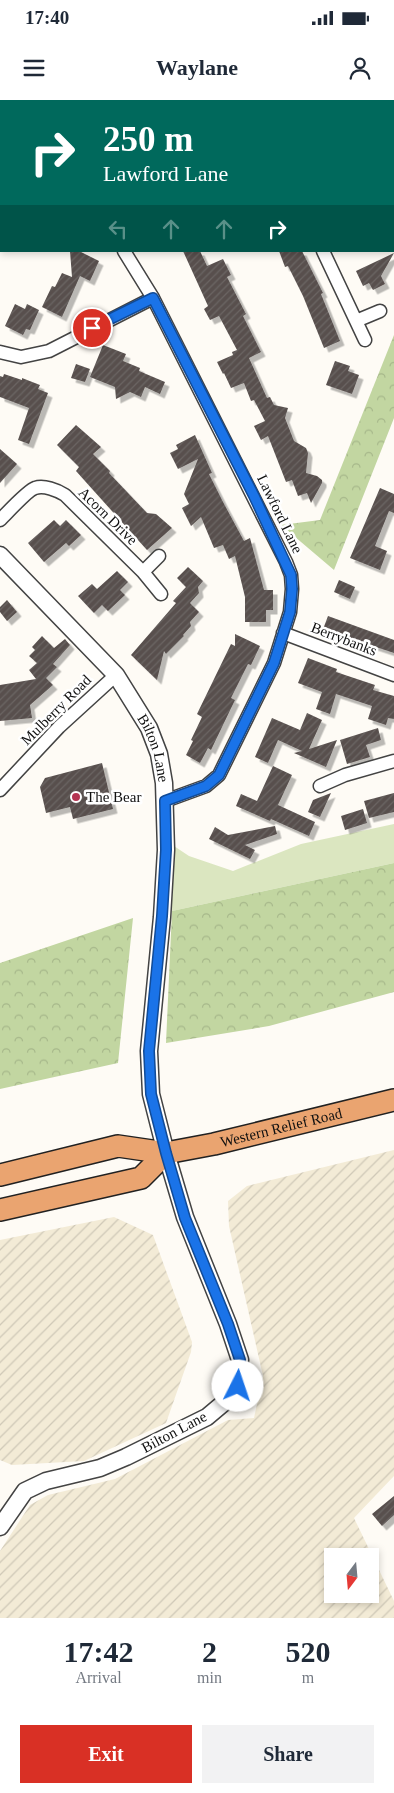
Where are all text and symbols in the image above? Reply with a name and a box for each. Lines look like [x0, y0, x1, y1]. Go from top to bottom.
text: 17:40 [25, 7, 69, 28]
icon: menu [20, 54, 48, 82]
icon: person [346, 54, 374, 82]
text: Waylane [156, 55, 238, 80]
icon: right [20, 120, 85, 185]
text: 250 m [103, 120, 193, 159]
text: Lawford Lane [103, 161, 228, 186]
icon: left [104, 215, 132, 243]
icon: ahead [157, 215, 185, 243]
icon: ahead [210, 215, 238, 243]
icon: right [263, 215, 291, 243]
pin [71, 307, 113, 349]
icon: arrive [78, 314, 106, 342]
street label: Lawford Lane [254, 472, 306, 556]
street label: Acorn Drive [75, 484, 141, 548]
street label: Berrybanks [309, 619, 379, 659]
street label: Mulberry Road [18, 671, 95, 748]
street label: Bilton Lane [134, 711, 172, 784]
place label: The Bear [86, 789, 141, 805]
marker: The Bear [70, 791, 82, 803]
street label: Western Relief Road [219, 1105, 344, 1150]
position arrow [211, 1359, 263, 1411]
street label: Bilton Lane [139, 1408, 210, 1456]
north arrow [324, 1548, 379, 1602]
map controls [324, 1548, 379, 1603]
text: 17:42 [64, 1635, 134, 1668]
text: 2 [202, 1635, 217, 1668]
text: 520 [285, 1635, 330, 1668]
text: Arrival [75, 1669, 122, 1686]
text: min [197, 1669, 222, 1686]
text: m [302, 1669, 314, 1686]
button: Exit [20, 1725, 192, 1783]
button: Share [202, 1725, 374, 1783]

